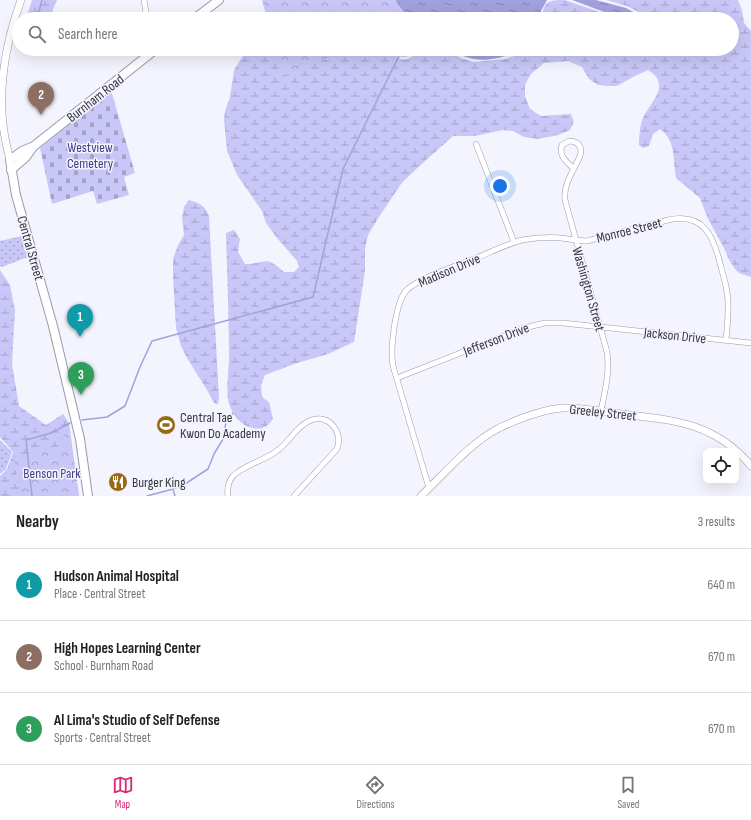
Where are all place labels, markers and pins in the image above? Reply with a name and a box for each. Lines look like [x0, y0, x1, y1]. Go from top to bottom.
pin: 2 [28, 82, 54, 115]
pin: 1 [67, 304, 93, 337]
pin: 3 [68, 362, 94, 395]
place label: Central Tae Kwon Do Academy [180, 409, 266, 442]
sports icon: Central Tae Kwon Do Academy [155, 414, 177, 436]
restaurant icon: Burger King [107, 471, 129, 493]
place label: Burger King [132, 474, 186, 491]

